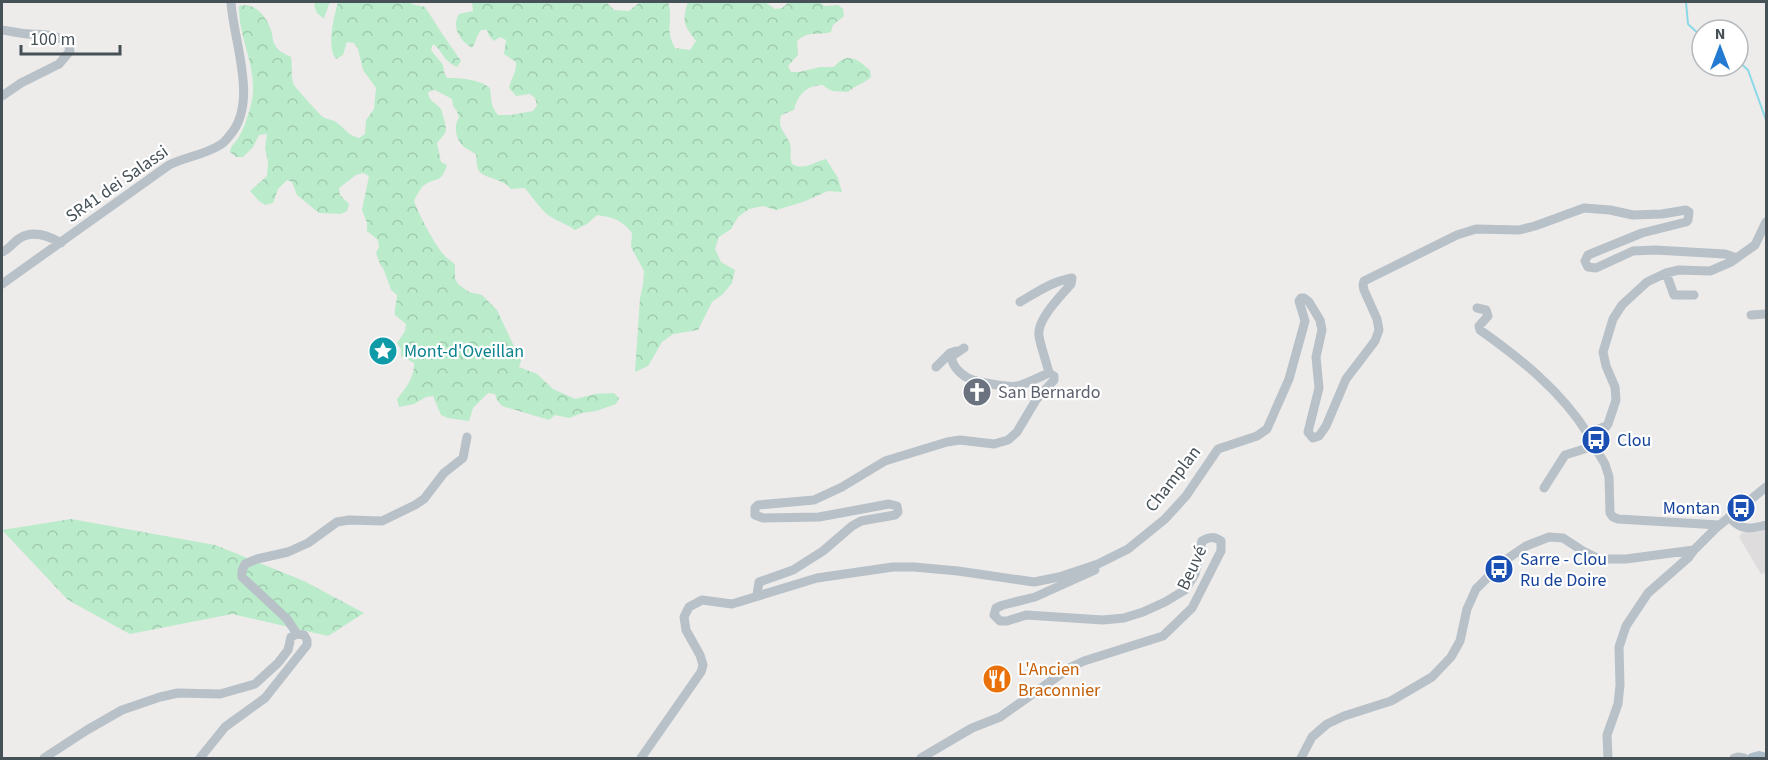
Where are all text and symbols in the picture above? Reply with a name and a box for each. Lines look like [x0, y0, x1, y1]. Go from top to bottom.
scale bar [21, 18, 120, 56]
north arrow [1690, 18, 1750, 78]
text: N [1715, 23, 1725, 45]
text: 100 m [30, 27, 75, 52]
street label: SR41 dei Salassi [61, 139, 173, 229]
place icon: Mont-d'Oveillan [367, 335, 399, 367]
place label: Mont-d'Oveillan [404, 339, 524, 364]
church icon: San Bernardo [961, 376, 993, 408]
place label: San Bernardo [998, 380, 1101, 405]
bus stop icon: Clou [1580, 424, 1612, 456]
place label: Clou [1617, 428, 1651, 453]
street label: Champlan [1139, 441, 1207, 517]
bus stop icon: Montan [1725, 492, 1757, 524]
place label: Montan [1663, 496, 1720, 521]
street label: Beuvé [1171, 542, 1213, 594]
place label: Sarre - Clou Ru de Doire [1520, 547, 1607, 593]
bus stop icon: Sarre - Clou Ru de Doire [1483, 553, 1515, 585]
place label: L'Ancien Braconnier [1018, 657, 1101, 703]
restaurant icon: L'Ancien Braconnier [981, 663, 1013, 695]

